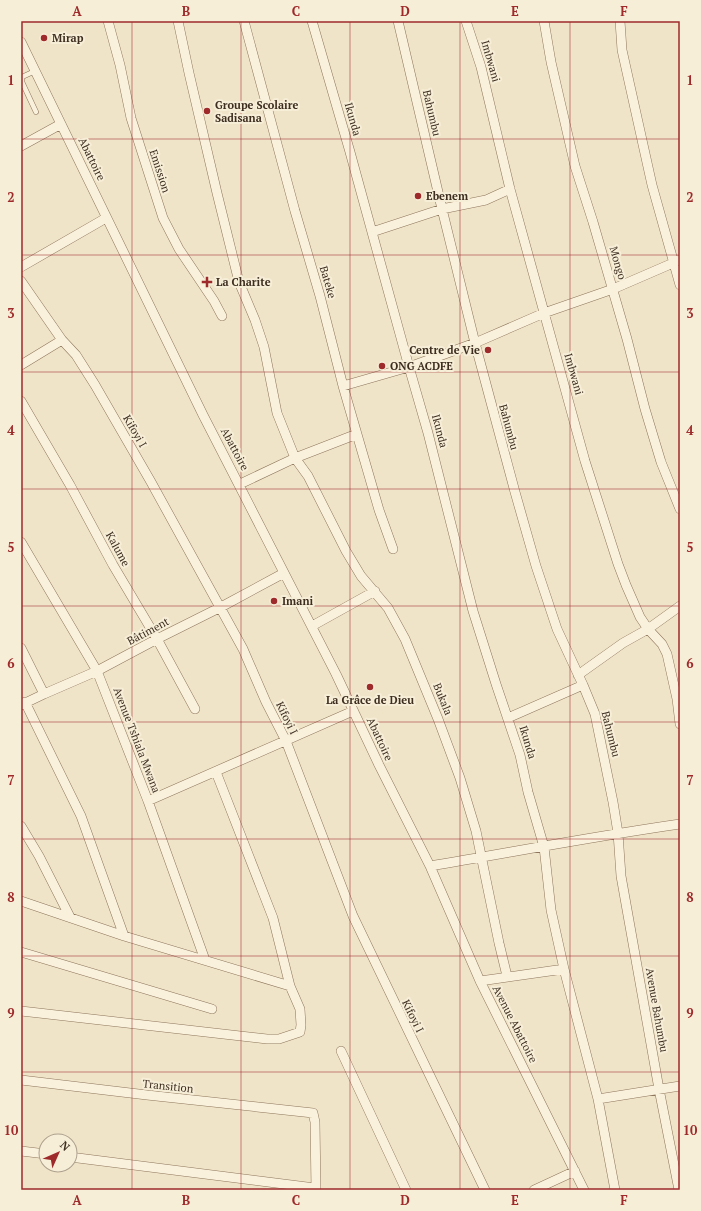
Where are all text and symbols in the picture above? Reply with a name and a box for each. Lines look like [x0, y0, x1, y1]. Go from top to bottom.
text: A [72, 2, 82, 20]
text: B [182, 2, 190, 20]
text: C [292, 2, 300, 20]
text: D [400, 2, 410, 20]
text: E [511, 2, 519, 20]
text: F [620, 2, 628, 20]
place label: Mirap [52, 31, 84, 45]
marker: Mirap [39, 33, 49, 43]
street label: Imbwani [478, 39, 504, 83]
text: 1 [7, 71, 15, 89]
text: 1 [686, 71, 694, 89]
street label: Bahumbu [420, 89, 444, 138]
place label: Groupe Scolaire Sadisana [215, 98, 298, 125]
street label: Ikunda [342, 101, 365, 138]
marker: Groupe Scolaire Sadisana [202, 106, 212, 116]
street label: Abattoire [76, 135, 109, 183]
street label: Emission [146, 148, 174, 195]
text: 2 [7, 188, 15, 206]
text: 2 [686, 188, 694, 206]
place label: Ebenem [426, 189, 469, 203]
marker: Ebenem [413, 191, 423, 201]
street label: Mongo [607, 245, 629, 281]
street label: Bateke [317, 264, 339, 300]
place label: La Charite [216, 275, 271, 289]
marker: La Charite [201, 276, 213, 288]
text: 3 [7, 304, 15, 322]
text: 3 [686, 304, 694, 322]
place label: Centre de Vie [409, 343, 480, 357]
marker: Centre de Vie [483, 345, 493, 355]
street label: Imbwani [561, 352, 587, 396]
place label: ONG ACDFE [390, 359, 453, 373]
marker: ONG ACDFE [377, 361, 387, 371]
street label: Bahumbu [496, 403, 522, 452]
street label: Kifoyi I [120, 412, 150, 450]
street label: Ikunda [429, 413, 451, 450]
text: 4 [7, 421, 15, 439]
text: 4 [686, 421, 694, 439]
street label: Abattoire [218, 425, 252, 473]
street label: Kalume [103, 529, 133, 569]
text: 5 [7, 538, 15, 556]
text: 5 [686, 538, 694, 556]
place label: Imani [282, 594, 313, 608]
marker: Imani [269, 596, 279, 606]
street label: Bâtiment [125, 614, 171, 648]
text: 6 [7, 654, 15, 672]
text: 6 [686, 654, 694, 672]
street label: Bukala [430, 681, 456, 717]
marker: La Grâce de Dieu [365, 682, 375, 692]
street label: Avenue Tshiala Mwana [110, 685, 164, 795]
place label: La Grâce de Dieu [326, 693, 414, 707]
street label: Kifoyi I [273, 699, 301, 737]
street label: Bahumbu [599, 710, 624, 759]
street label: Abattoire [364, 715, 396, 763]
street label: Ikunda [516, 724, 540, 761]
text: 7 [7, 771, 15, 789]
text: 7 [686, 771, 694, 789]
text: 8 [7, 888, 15, 906]
text: 8 [686, 888, 694, 906]
street label: Avenue Bahumbu [643, 967, 671, 1054]
street label: Avenue Abattoire [490, 983, 541, 1065]
street label: Kifoyi I [399, 997, 427, 1035]
text: 9 [7, 1004, 15, 1022]
text: 9 [686, 1004, 694, 1022]
street label: Transition [142, 1076, 194, 1096]
text: 10 [4, 1121, 19, 1139]
text: 10 [683, 1121, 698, 1139]
north arrow [38, 1133, 78, 1173]
text: N [57, 1138, 73, 1154]
text: A [72, 1191, 82, 1209]
text: B [182, 1191, 190, 1209]
text: C [292, 1191, 300, 1209]
text: D [400, 1191, 410, 1209]
text: E [511, 1191, 519, 1209]
text: F [620, 1191, 628, 1209]

